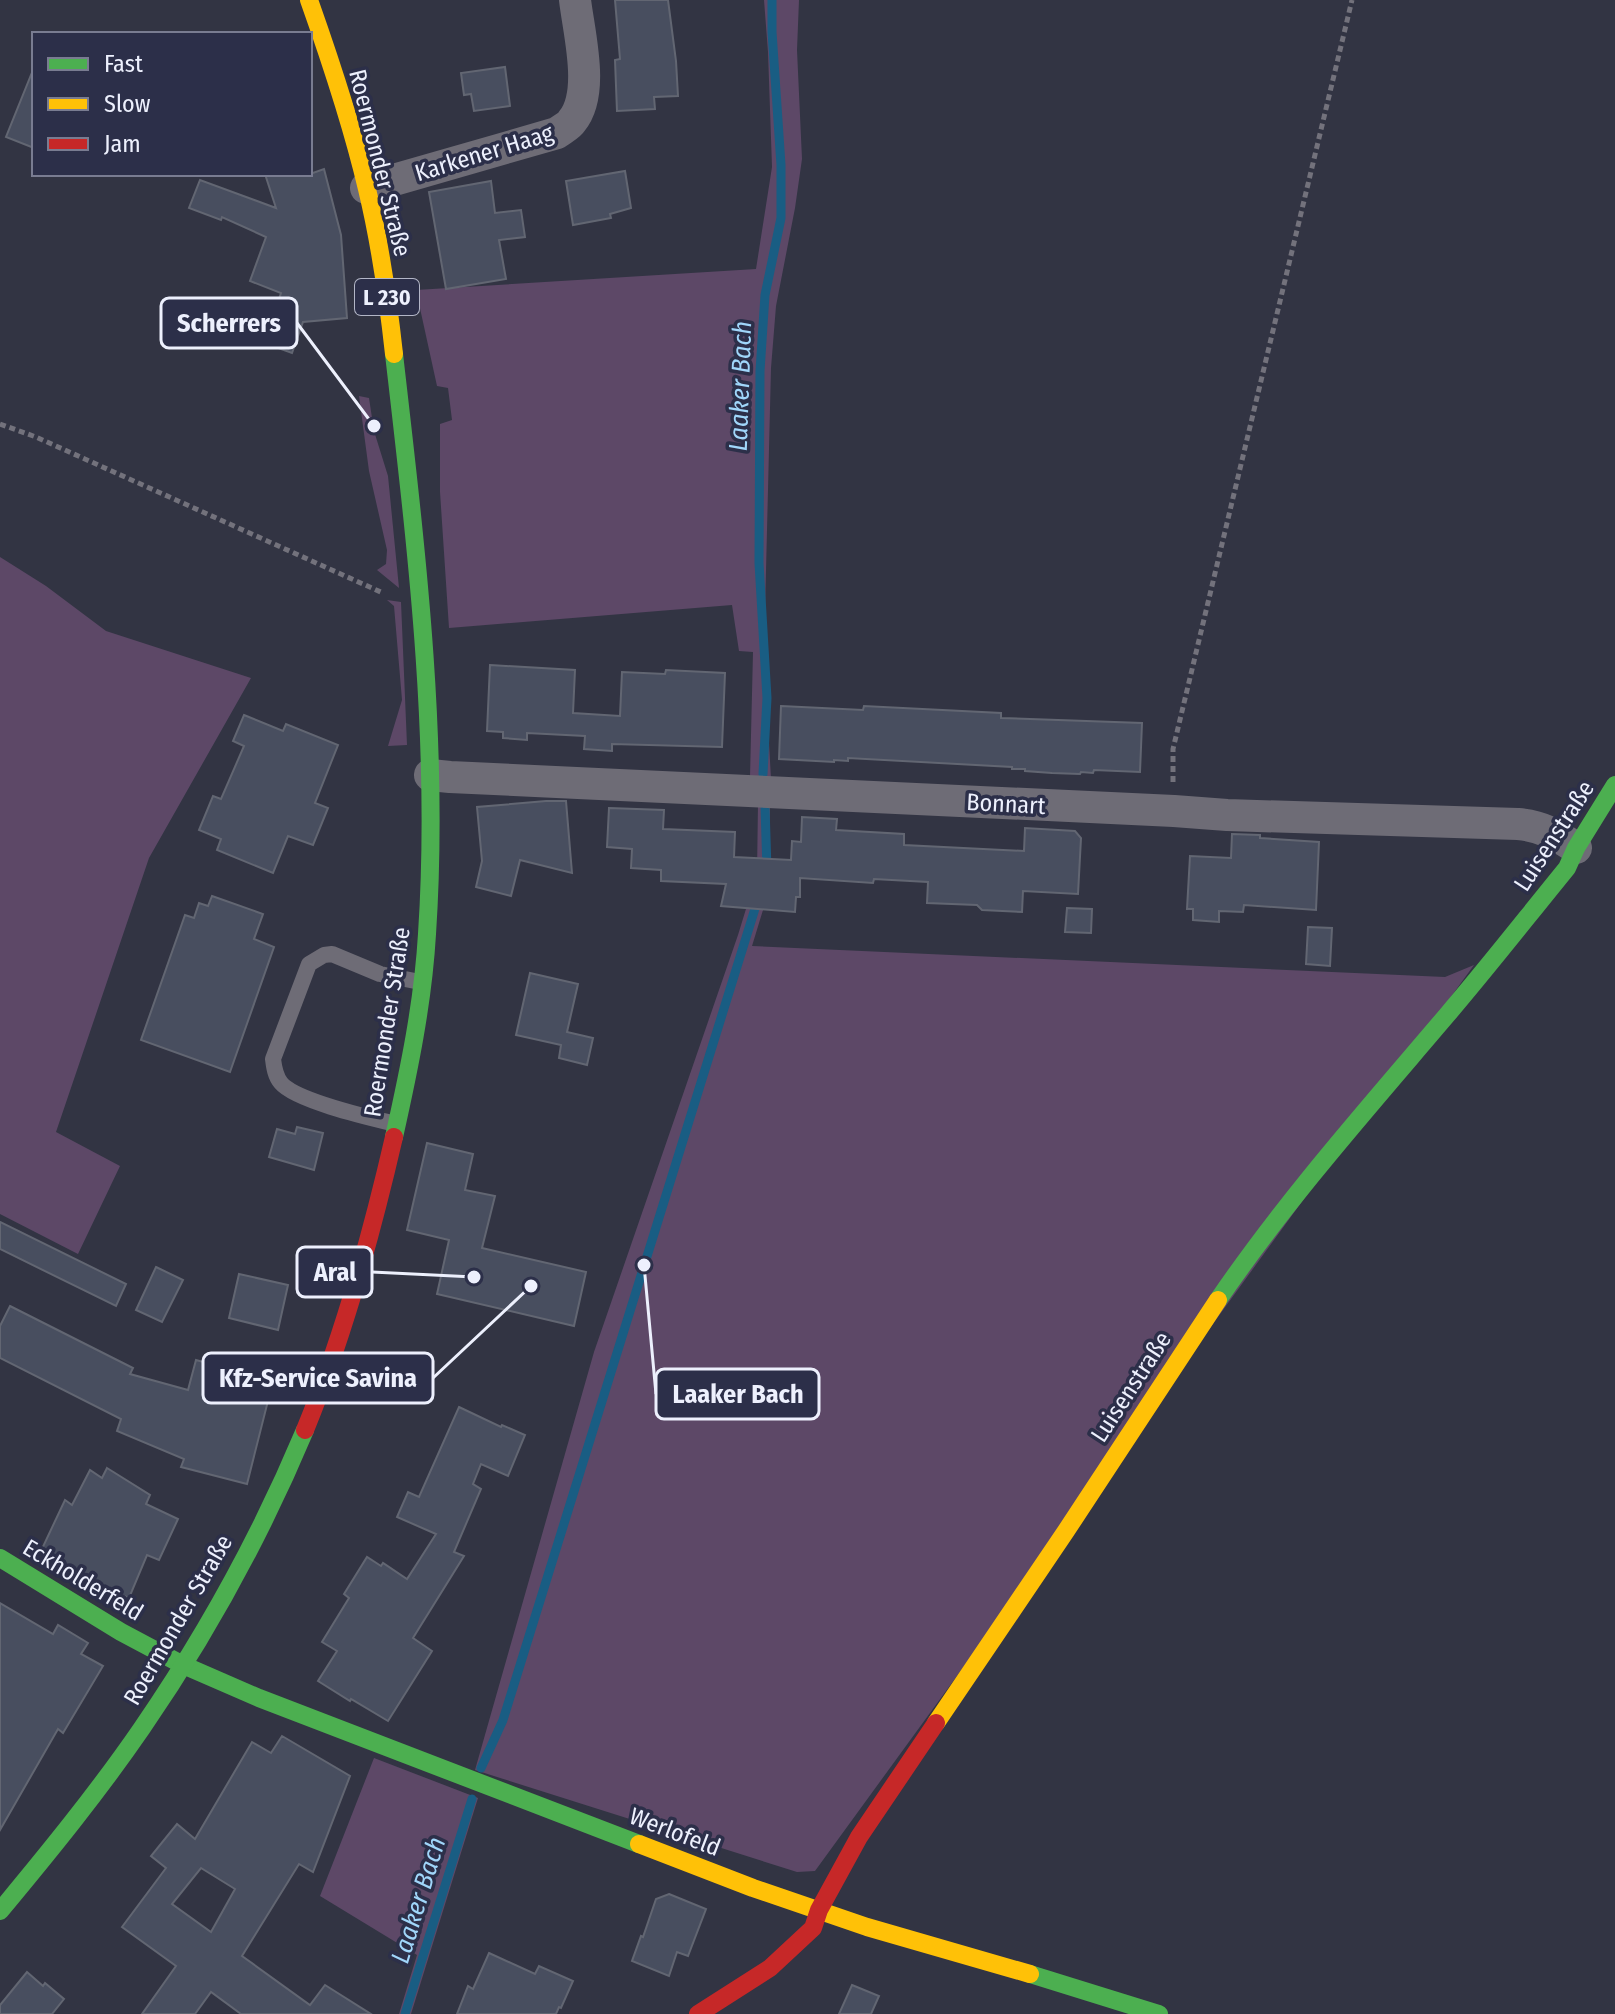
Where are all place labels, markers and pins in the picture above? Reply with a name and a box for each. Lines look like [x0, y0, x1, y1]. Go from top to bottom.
callout: Scherrers [161, 298, 297, 348]
callout: Aral [297, 1247, 372, 1297]
callout: Kfz-Service Savina [203, 1353, 433, 1403]
callout: Laaker Bach [656, 1369, 819, 1419]

